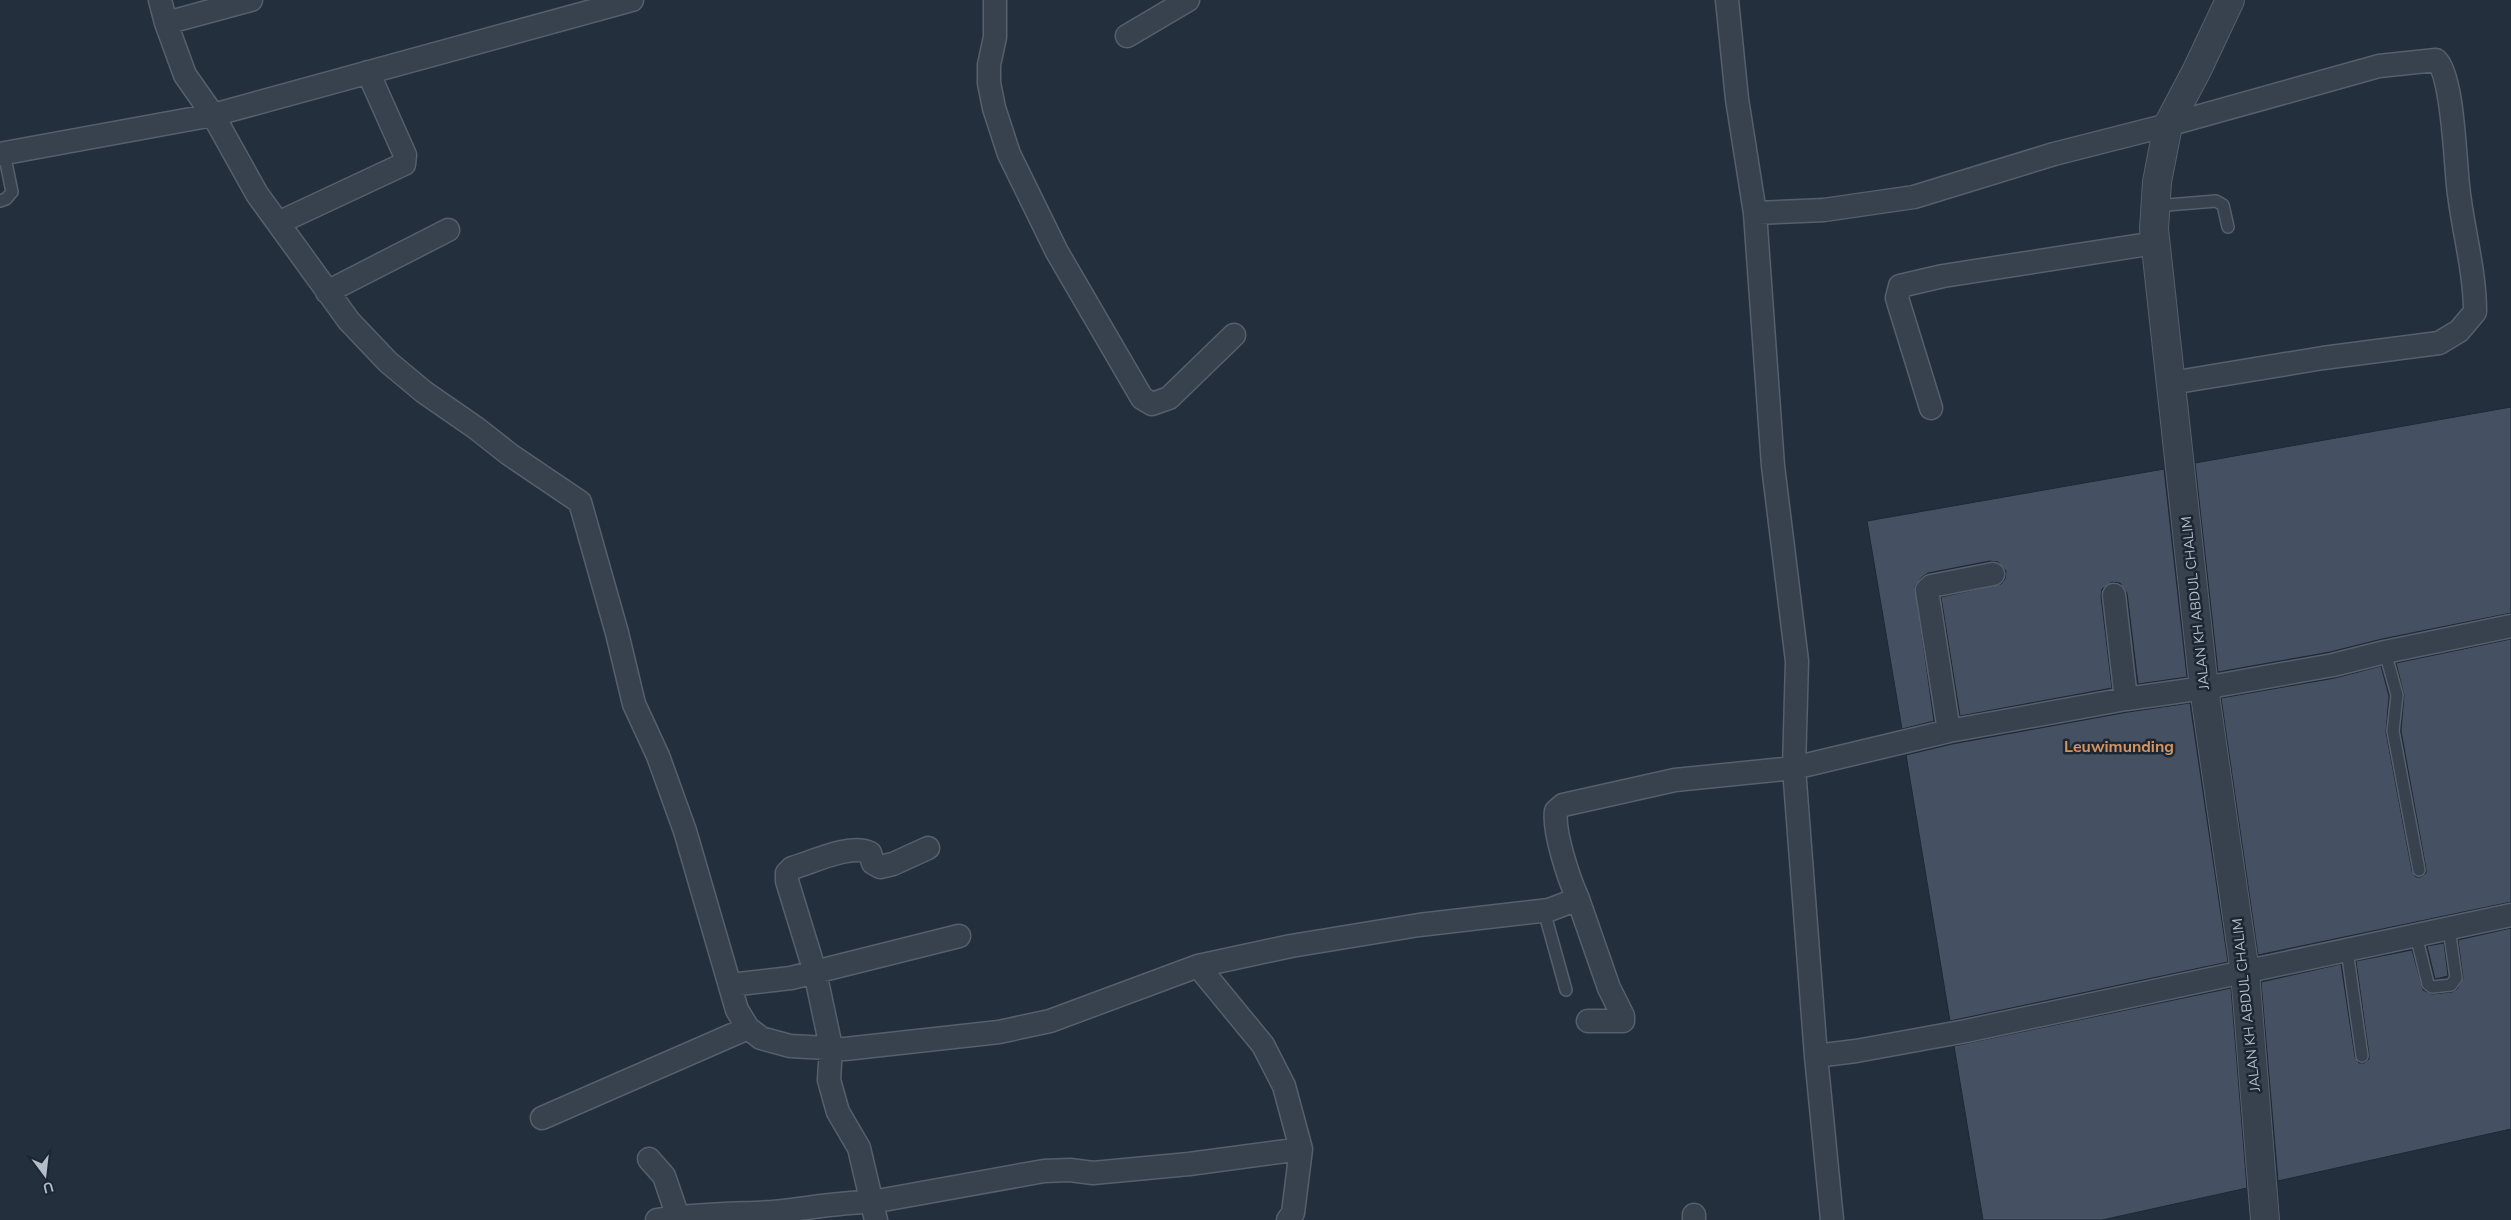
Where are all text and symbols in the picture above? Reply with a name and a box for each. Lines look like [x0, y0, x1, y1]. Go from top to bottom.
street label: JALAN KH ABDUL CHALIM [2177, 515, 2214, 692]
district label: Leuwimunding [2064, 736, 2174, 758]
street label: JALAN KH ABDUL CHALIM [2228, 917, 2265, 1094]
north arrow [20, 1150, 70, 1200]
text: U [41, 1177, 56, 1198]

